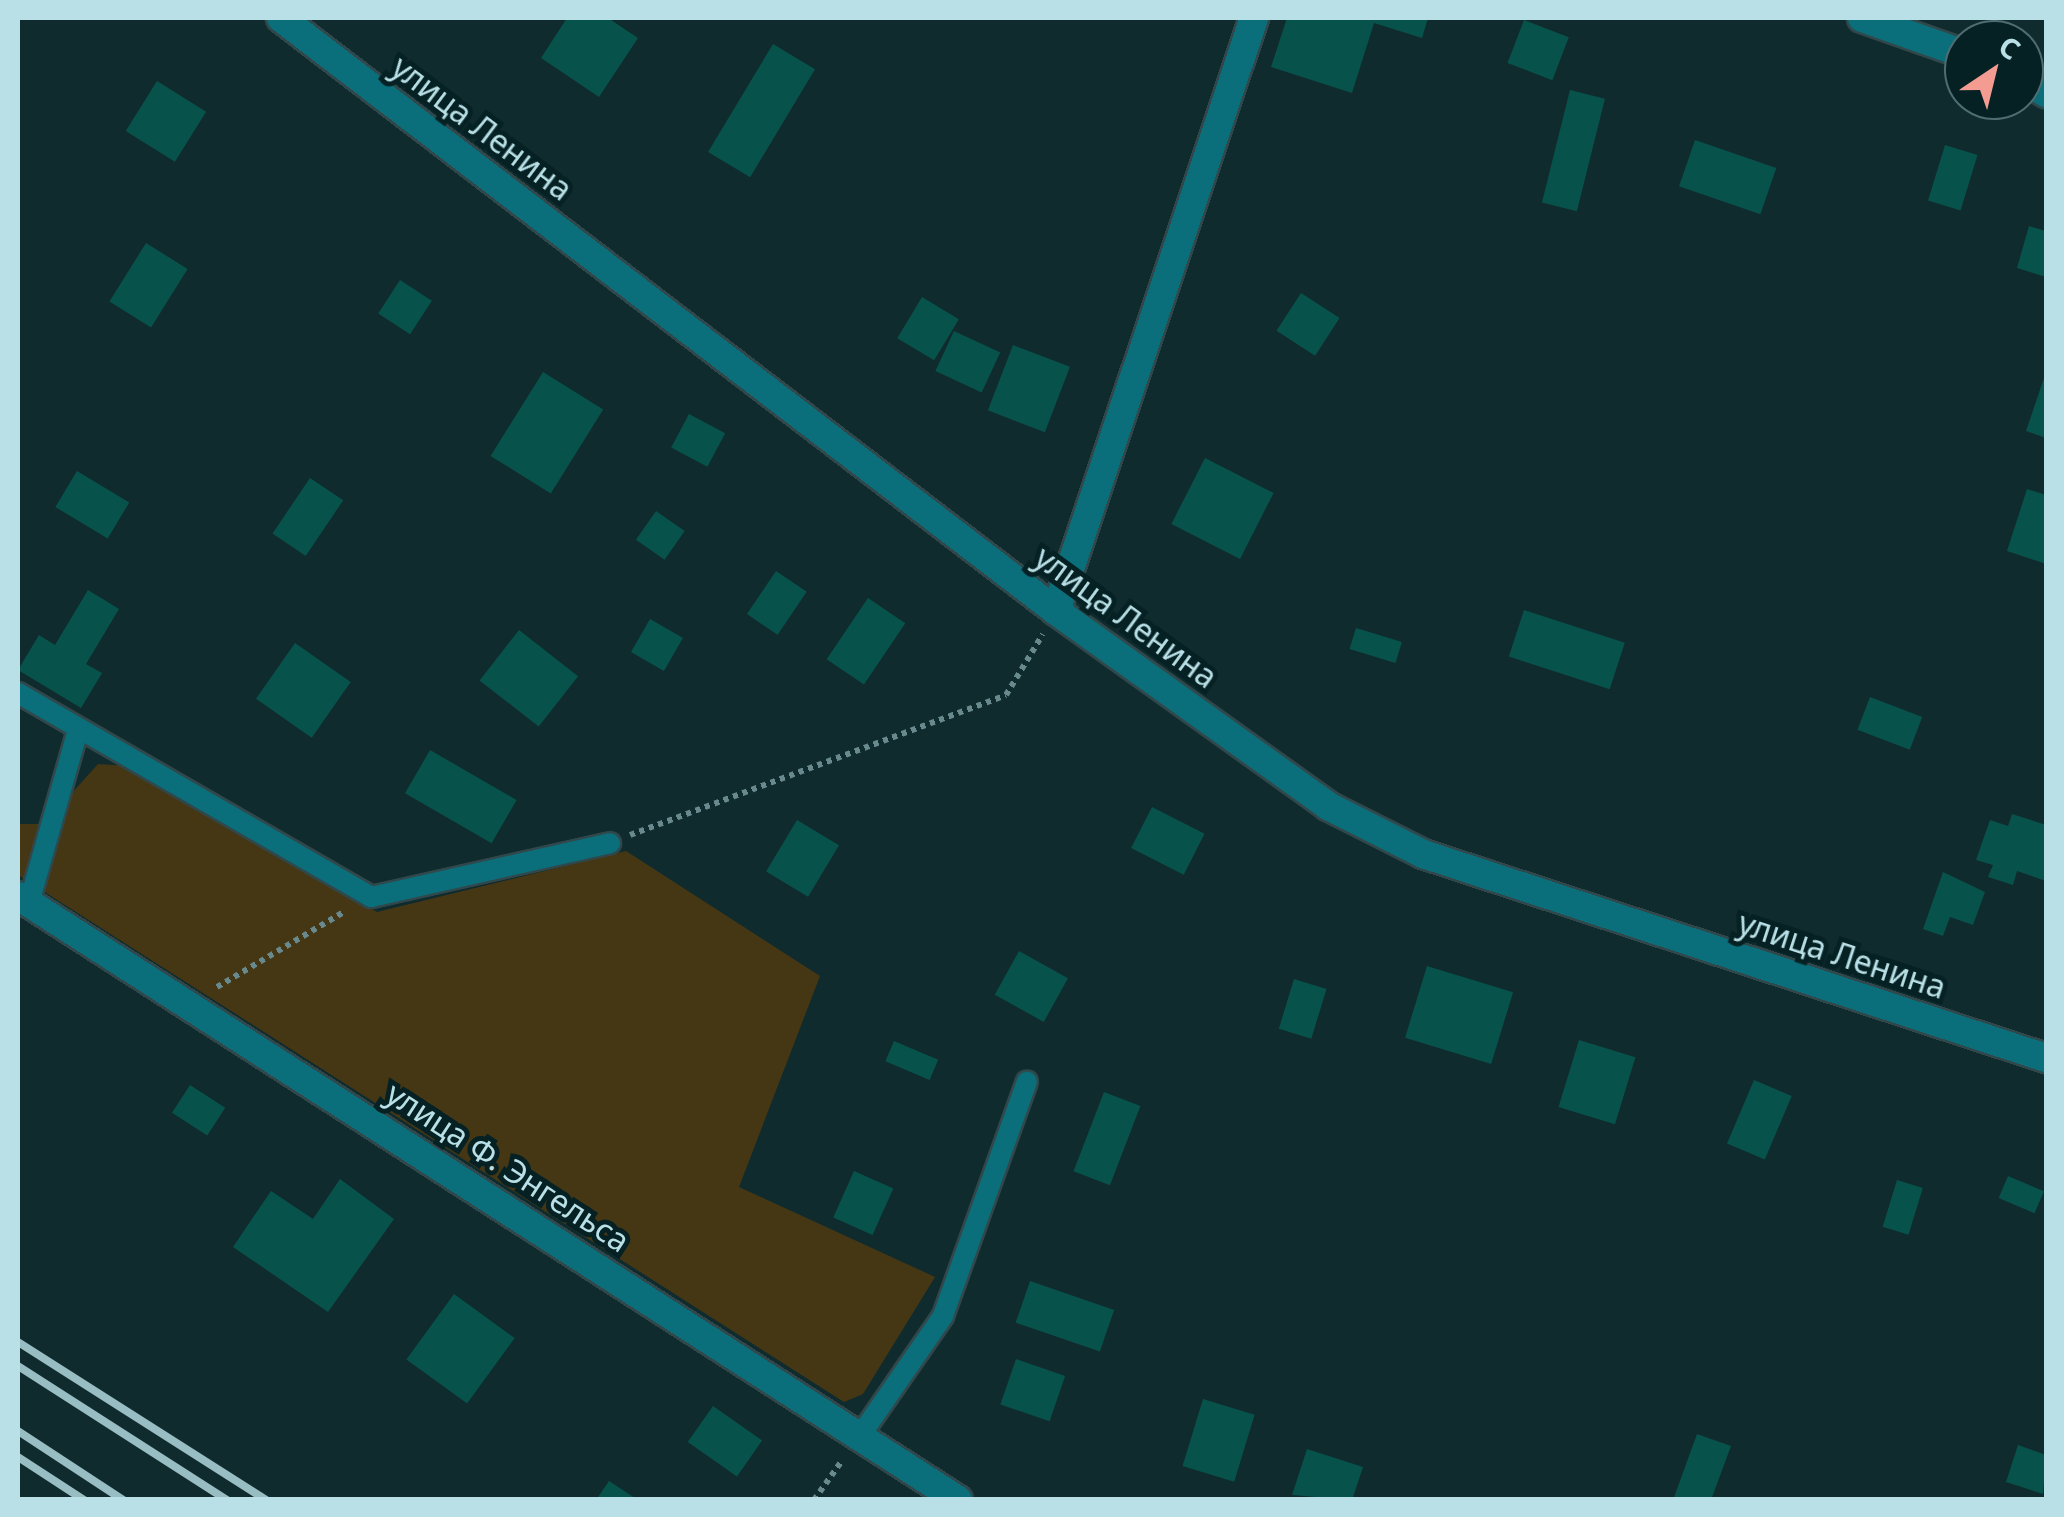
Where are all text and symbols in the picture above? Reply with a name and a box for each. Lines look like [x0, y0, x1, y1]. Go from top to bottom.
north arrow [1944, 20, 2044, 120]
text: С [1992, 26, 2028, 68]
street label: улица Ленина [384, 48, 580, 208]
street label: улица Ленина [1027, 538, 1225, 696]
street label: улица Ленина [1733, 903, 1951, 1007]
street label: улица Ф. Энгельса [379, 1074, 637, 1260]

